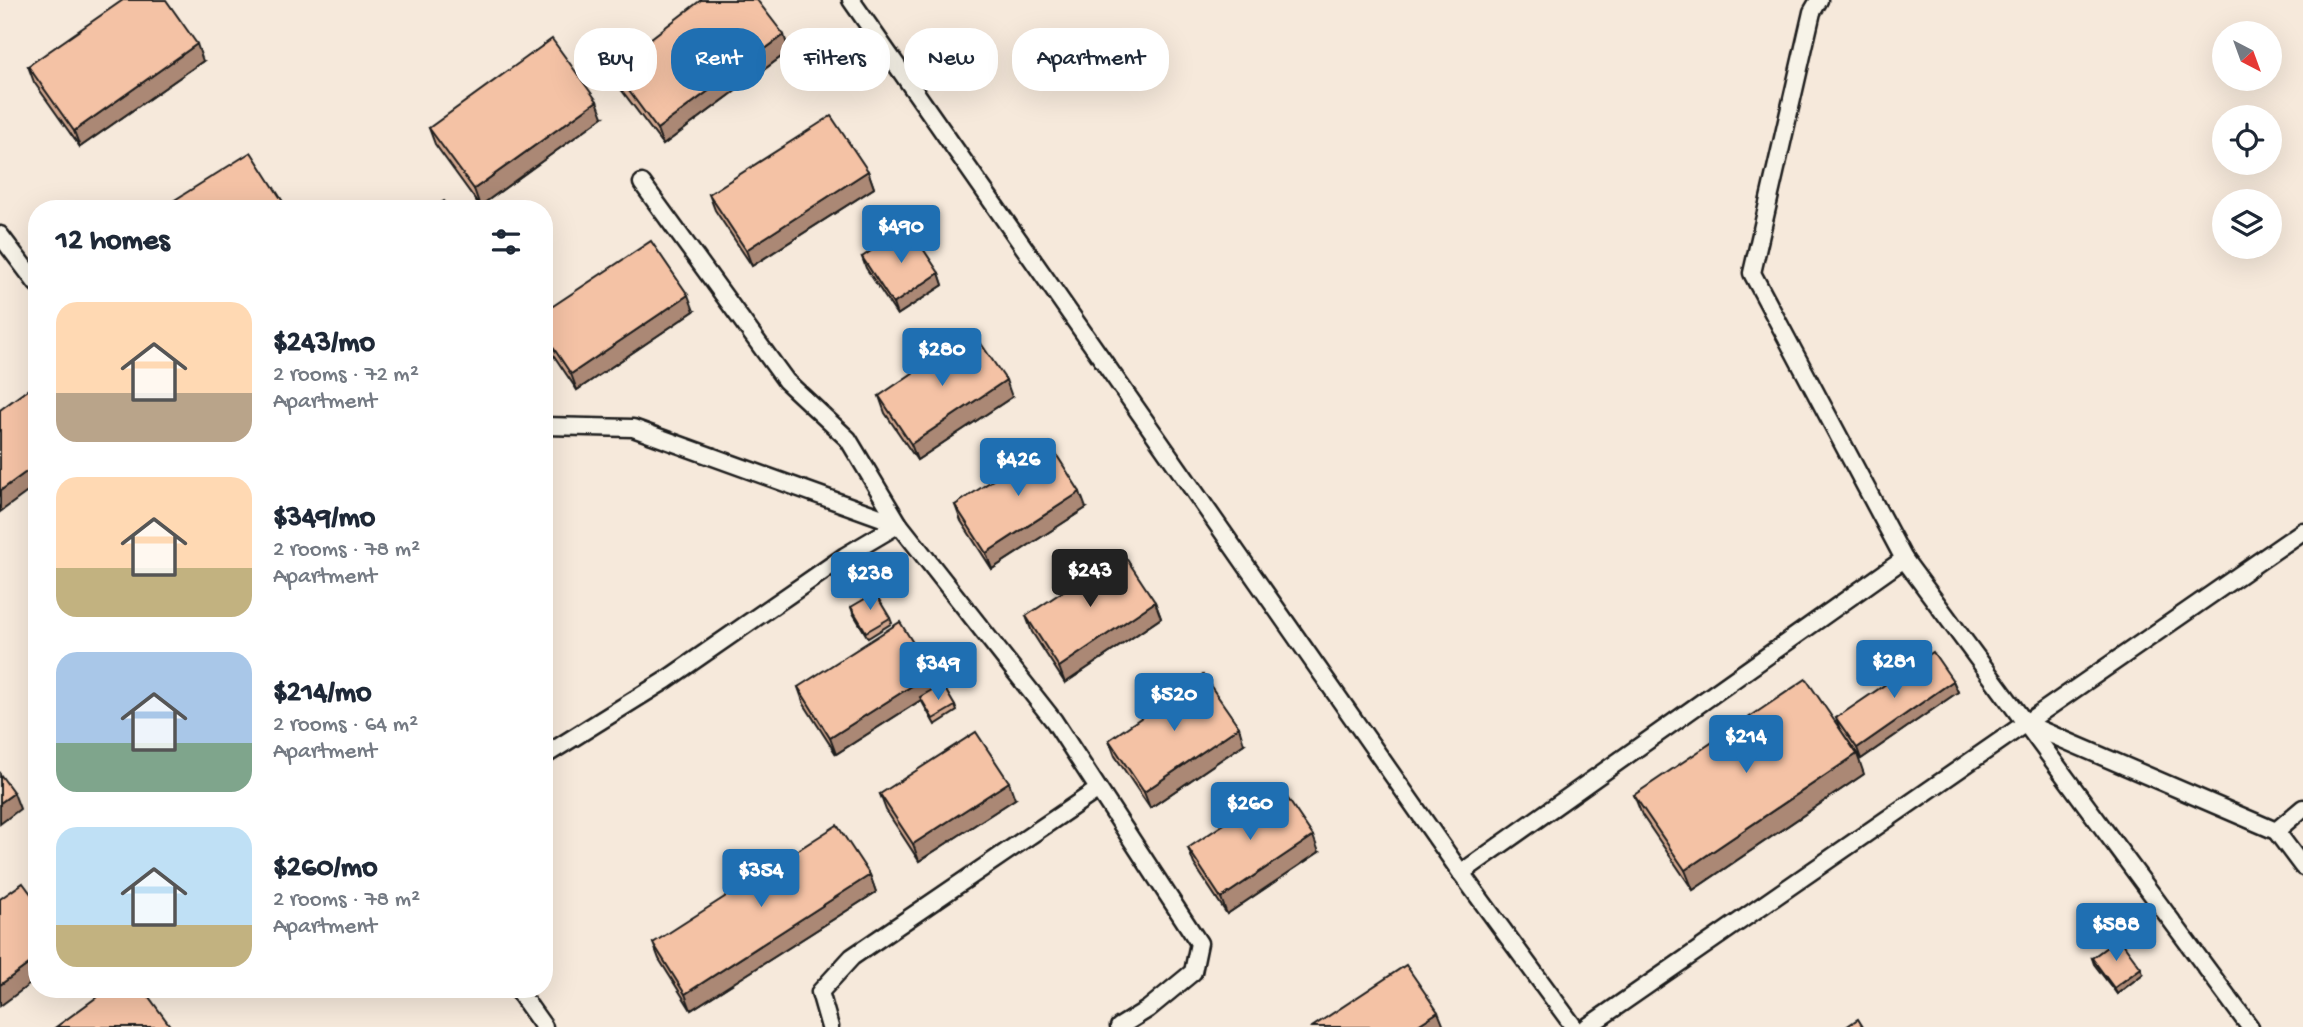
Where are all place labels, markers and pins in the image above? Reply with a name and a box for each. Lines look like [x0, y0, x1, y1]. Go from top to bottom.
pin: $490 [860, 205, 942, 265]
pin: $280 [901, 328, 983, 388]
pin: $426 [977, 438, 1059, 498]
pin: $243 [1049, 550, 1131, 609]
pin: $238 [829, 552, 911, 612]
pin: $281 [1853, 640, 1935, 700]
pin: $349 [897, 642, 979, 702]
pin: $520 [1133, 674, 1215, 733]
pin: $214 [1705, 716, 1787, 775]
pin: $260 [1209, 782, 1291, 842]
pin: $354 [720, 850, 802, 909]
pin: $588 [2075, 904, 2157, 963]

